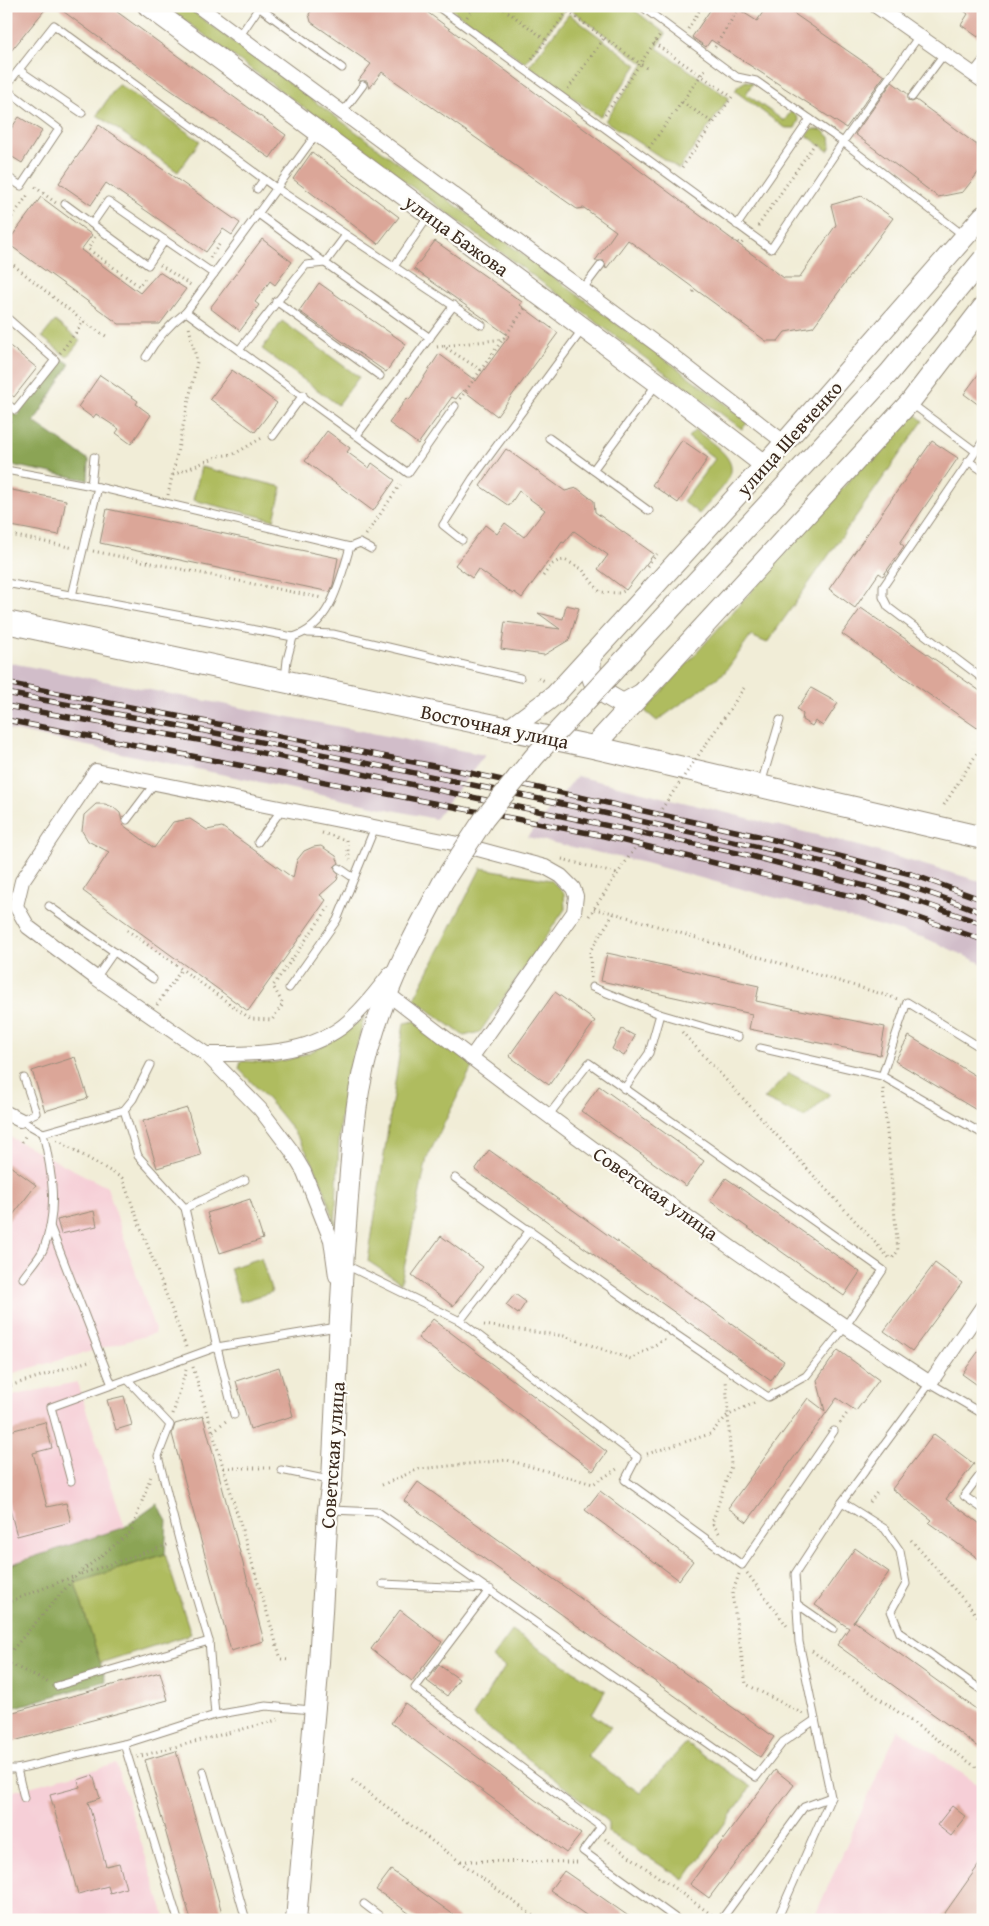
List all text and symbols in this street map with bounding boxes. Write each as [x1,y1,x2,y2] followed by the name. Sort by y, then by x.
[398,186,516,283] street label: улица Бажова
[728,374,849,503] street label: улица Шевченко
[418,696,572,756] street label: Восточная улица
[587,1139,725,1247] street label: Советская улица
[312,1380,352,1529] street label: Советская улица

